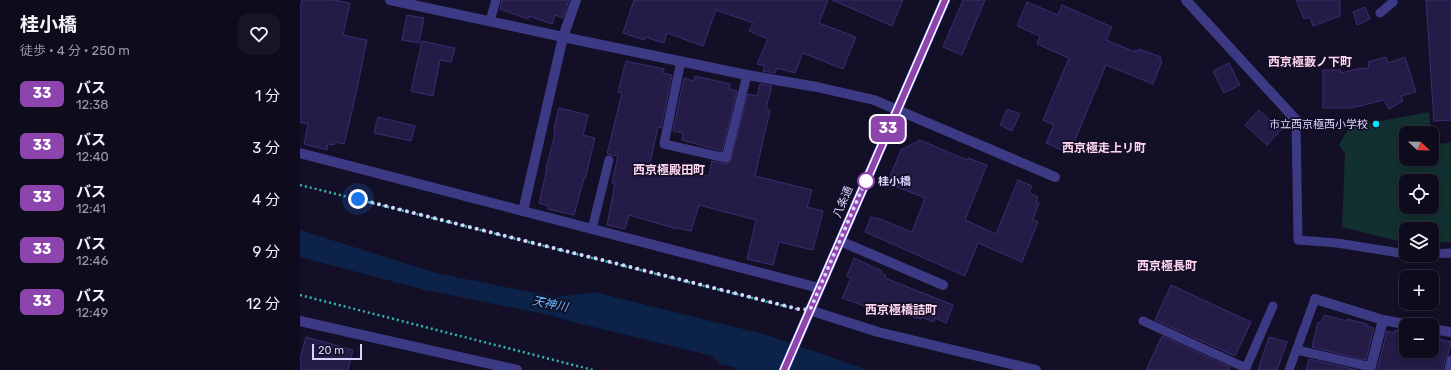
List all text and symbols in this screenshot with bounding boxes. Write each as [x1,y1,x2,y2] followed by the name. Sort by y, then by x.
[20,13,77,36] text: 桂小橋
[238,13,280,55] button: heart
[20,43,130,58] text: 徒歩 · 4 分 · 250 m
[1268,55,1352,69] district label: 西京極藪ノ下町
[76,79,106,97] text: バス
[33,85,51,102] text: 33
[255,87,280,105] text: 1 分
[76,97,109,112] text: 12:38
[870,116,906,142] line badge: 33
[1269,118,1368,131] place label: 市立西京極西小学校
[1371,119,1381,129] marker: 市立西京極西小学校
[879,120,897,137] text: 33
[1399,126,1439,166] north arrow
[1399,126,1439,358] map controls
[76,131,106,149] text: バス
[33,137,51,154] text: 33
[252,139,280,157] text: 3 分
[1062,141,1146,155] district label: 西京極走上リ町
[76,149,109,164] text: 12:40
[633,163,705,177] district label: 西京極殿田町
[857,172,875,190] marker: 桂小橋
[1399,174,1439,214] button: locate
[878,175,911,188] place label: 桂小橋
[76,183,106,201] text: バス
[831,184,855,220] street label: 八条通
[33,189,51,206] text: 33
[348,189,368,209] your location
[252,191,280,209] text: 4 分
[76,201,106,216] text: 12:41
[1399,222,1439,262] button: layers
[76,235,106,253] text: バス
[33,241,51,258] text: 33
[252,243,280,261] text: 9 分
[76,253,108,268] text: 12:46
[1137,259,1197,273] district label: 西京極長町
[1399,270,1439,310] button: +
[76,287,106,305] text: バス
[33,293,51,310] text: 33
[531,294,571,315] water label: 天神川
[246,295,280,313] text: 12 分
[865,303,937,317] district label: 西京極橋詰町
[76,305,108,320] text: 12:49
[1399,318,1439,358] button: −
[312,342,362,361] scale bar
[318,344,344,357] text: 20 m

